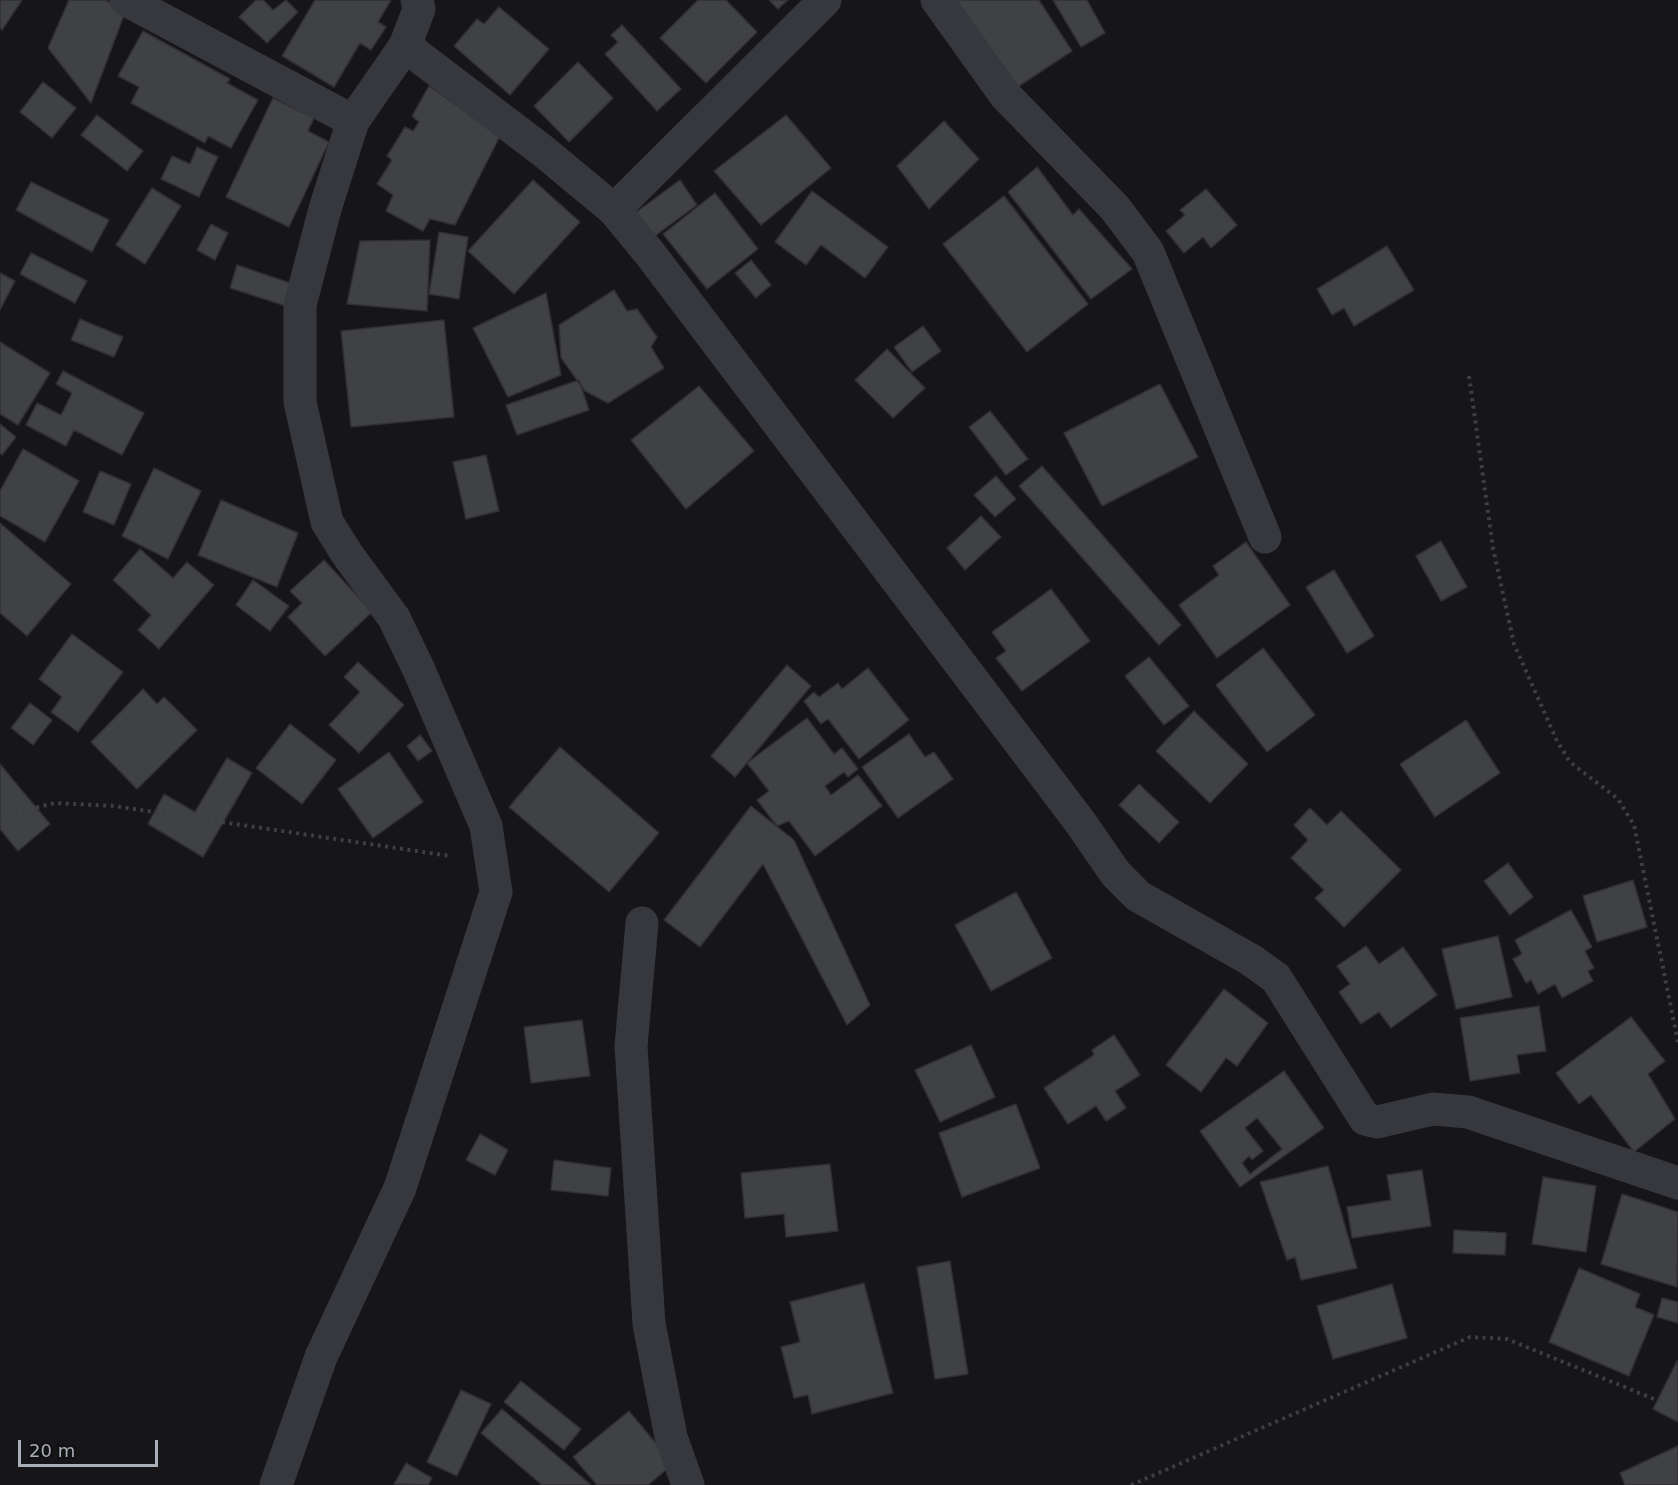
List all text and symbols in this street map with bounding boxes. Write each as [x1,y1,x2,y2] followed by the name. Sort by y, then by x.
[21,1428,160,1466] scale bar
[29,1440,75,1461] text: 20 m

